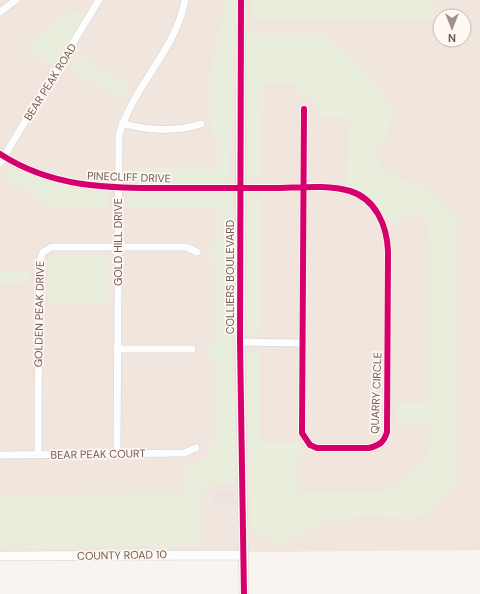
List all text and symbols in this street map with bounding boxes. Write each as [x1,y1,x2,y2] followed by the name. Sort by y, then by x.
[432,8,472,48] north arrow
[448,31,456,45] text: N
[21,41,80,123] street label: BEAR PEAK ROAD
[87,169,171,185] street label: PINECLIFF DRIVE
[111,198,125,286] street label: GOLD HILL DRIVE
[223,219,237,334] street label: COLLIERS BOULEVARD
[31,261,47,367] street label: GOLDEN PEAK DRIVE
[368,352,384,434] street label: QUARRY CIRCLE
[50,446,146,462] street label: BEAR PEAK COURT
[77,547,167,563] street label: COUNTY ROAD 10

